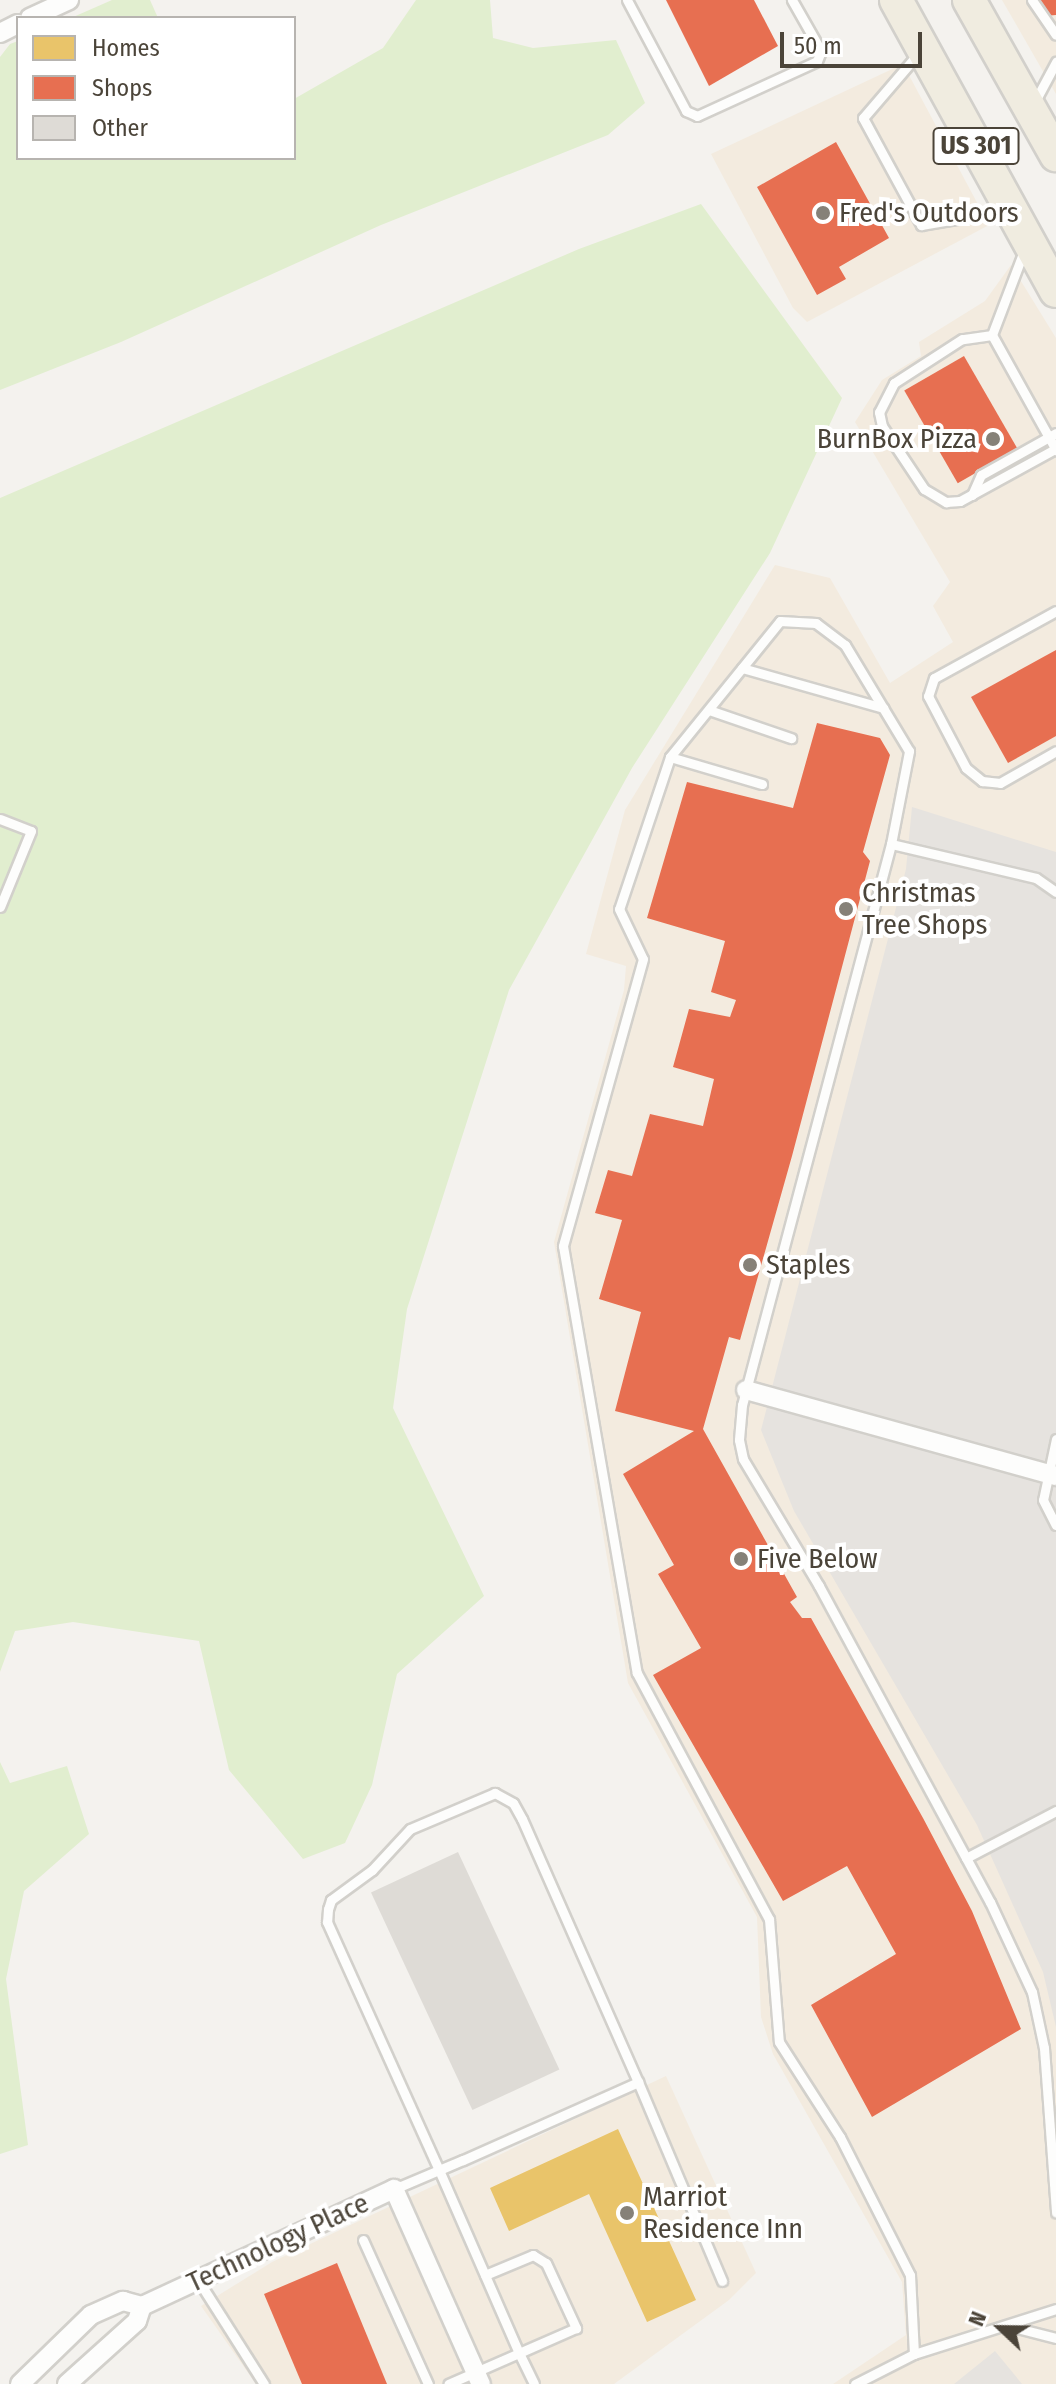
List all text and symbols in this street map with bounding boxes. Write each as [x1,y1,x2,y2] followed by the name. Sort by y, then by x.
[16,16,296,160] legend
[784,16,926,66] scale bar
[794,32,842,60] text: 50 m
[92,34,160,62] text: Homes
[92,74,152,102] text: Shops
[92,114,148,142] text: Other
[932,124,1020,168] road number: US 301
[839,196,1019,230] place label: Fred's Outdoors
[814,204,832,222] marker: Fred's Outdoors
[817,422,977,456] place label: BurnBox Pizza
[984,430,1002,448] marker: BurnBox Pizza
[862,876,988,942] place label: Christmas Tree Shops
[837,900,855,918] marker: Christmas Tree Shops
[766,1248,851,1282] place label: Staples
[741,1256,759,1274] marker: Staples
[757,1542,878,1576] place label: Five Below
[732,1550,750,1568] marker: Five Below
[643,2180,803,2246] place label: Marriot Residence Inn
[182,2186,374,2300] street label: Technology Place
[618,2204,636,2222] marker: Marriot Residence Inn
[960,2288,1040,2368] north arrow
[962,2308,992,2330] text: N

